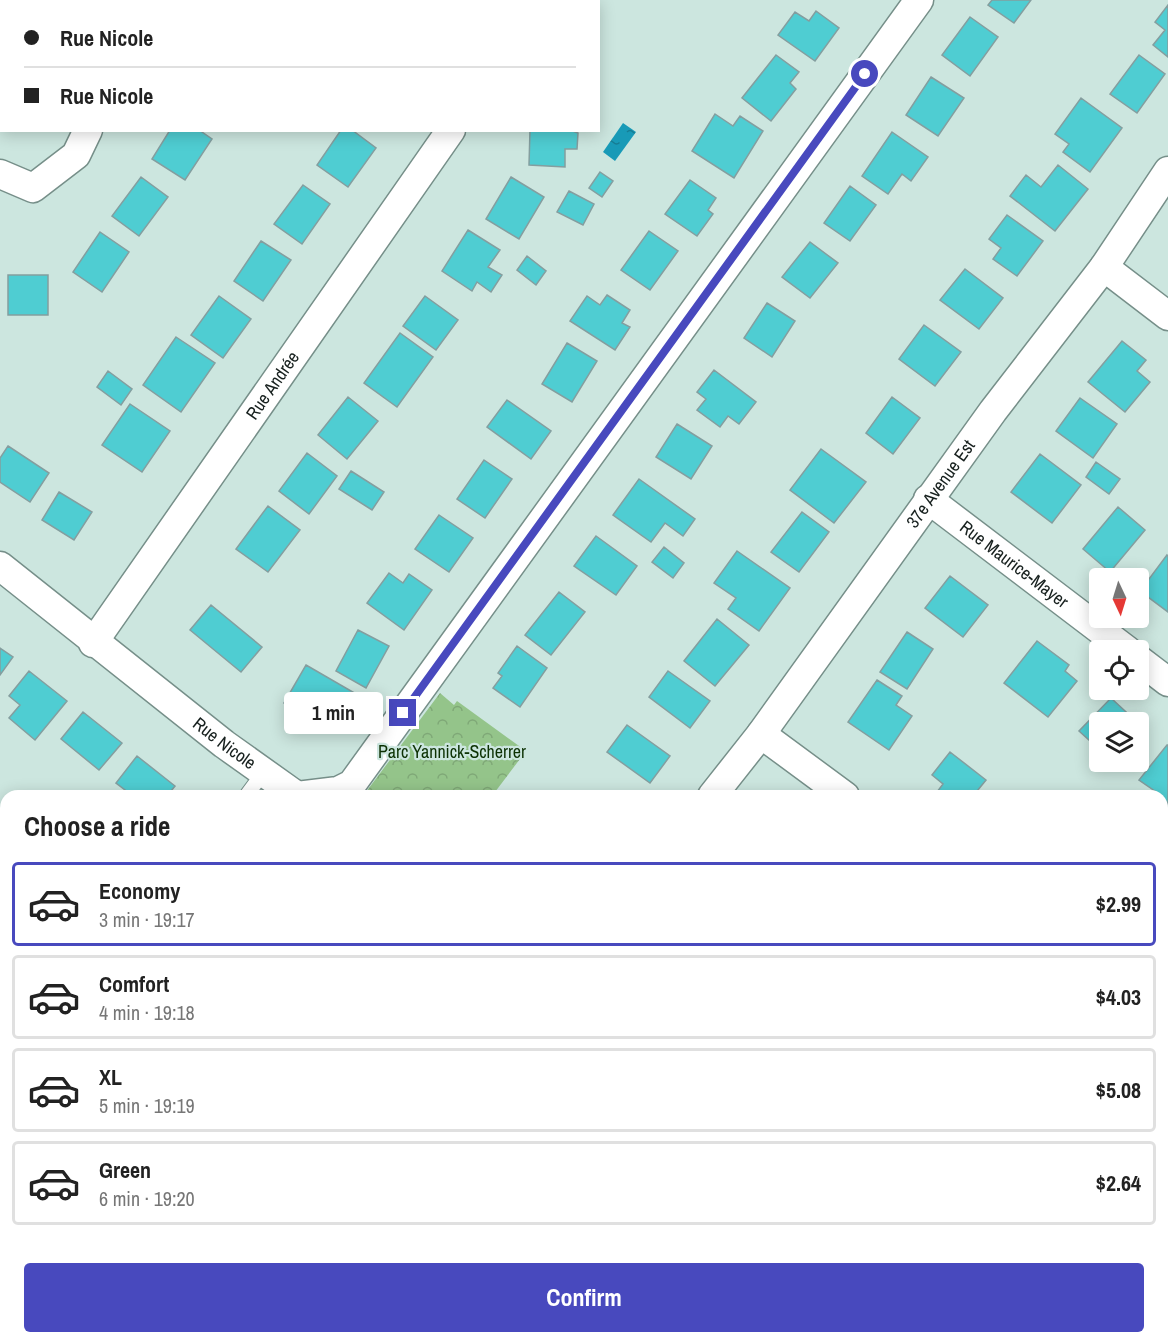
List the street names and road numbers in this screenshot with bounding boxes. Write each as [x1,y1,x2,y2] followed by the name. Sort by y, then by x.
[240,346,305,424] street label: Rue Andrée
[900,434,981,533] street label: 37e Avenue Est
[955,515,1074,613] street label: Rue Maurice-Mayer
[188,711,261,775] street label: Rue Nicole

